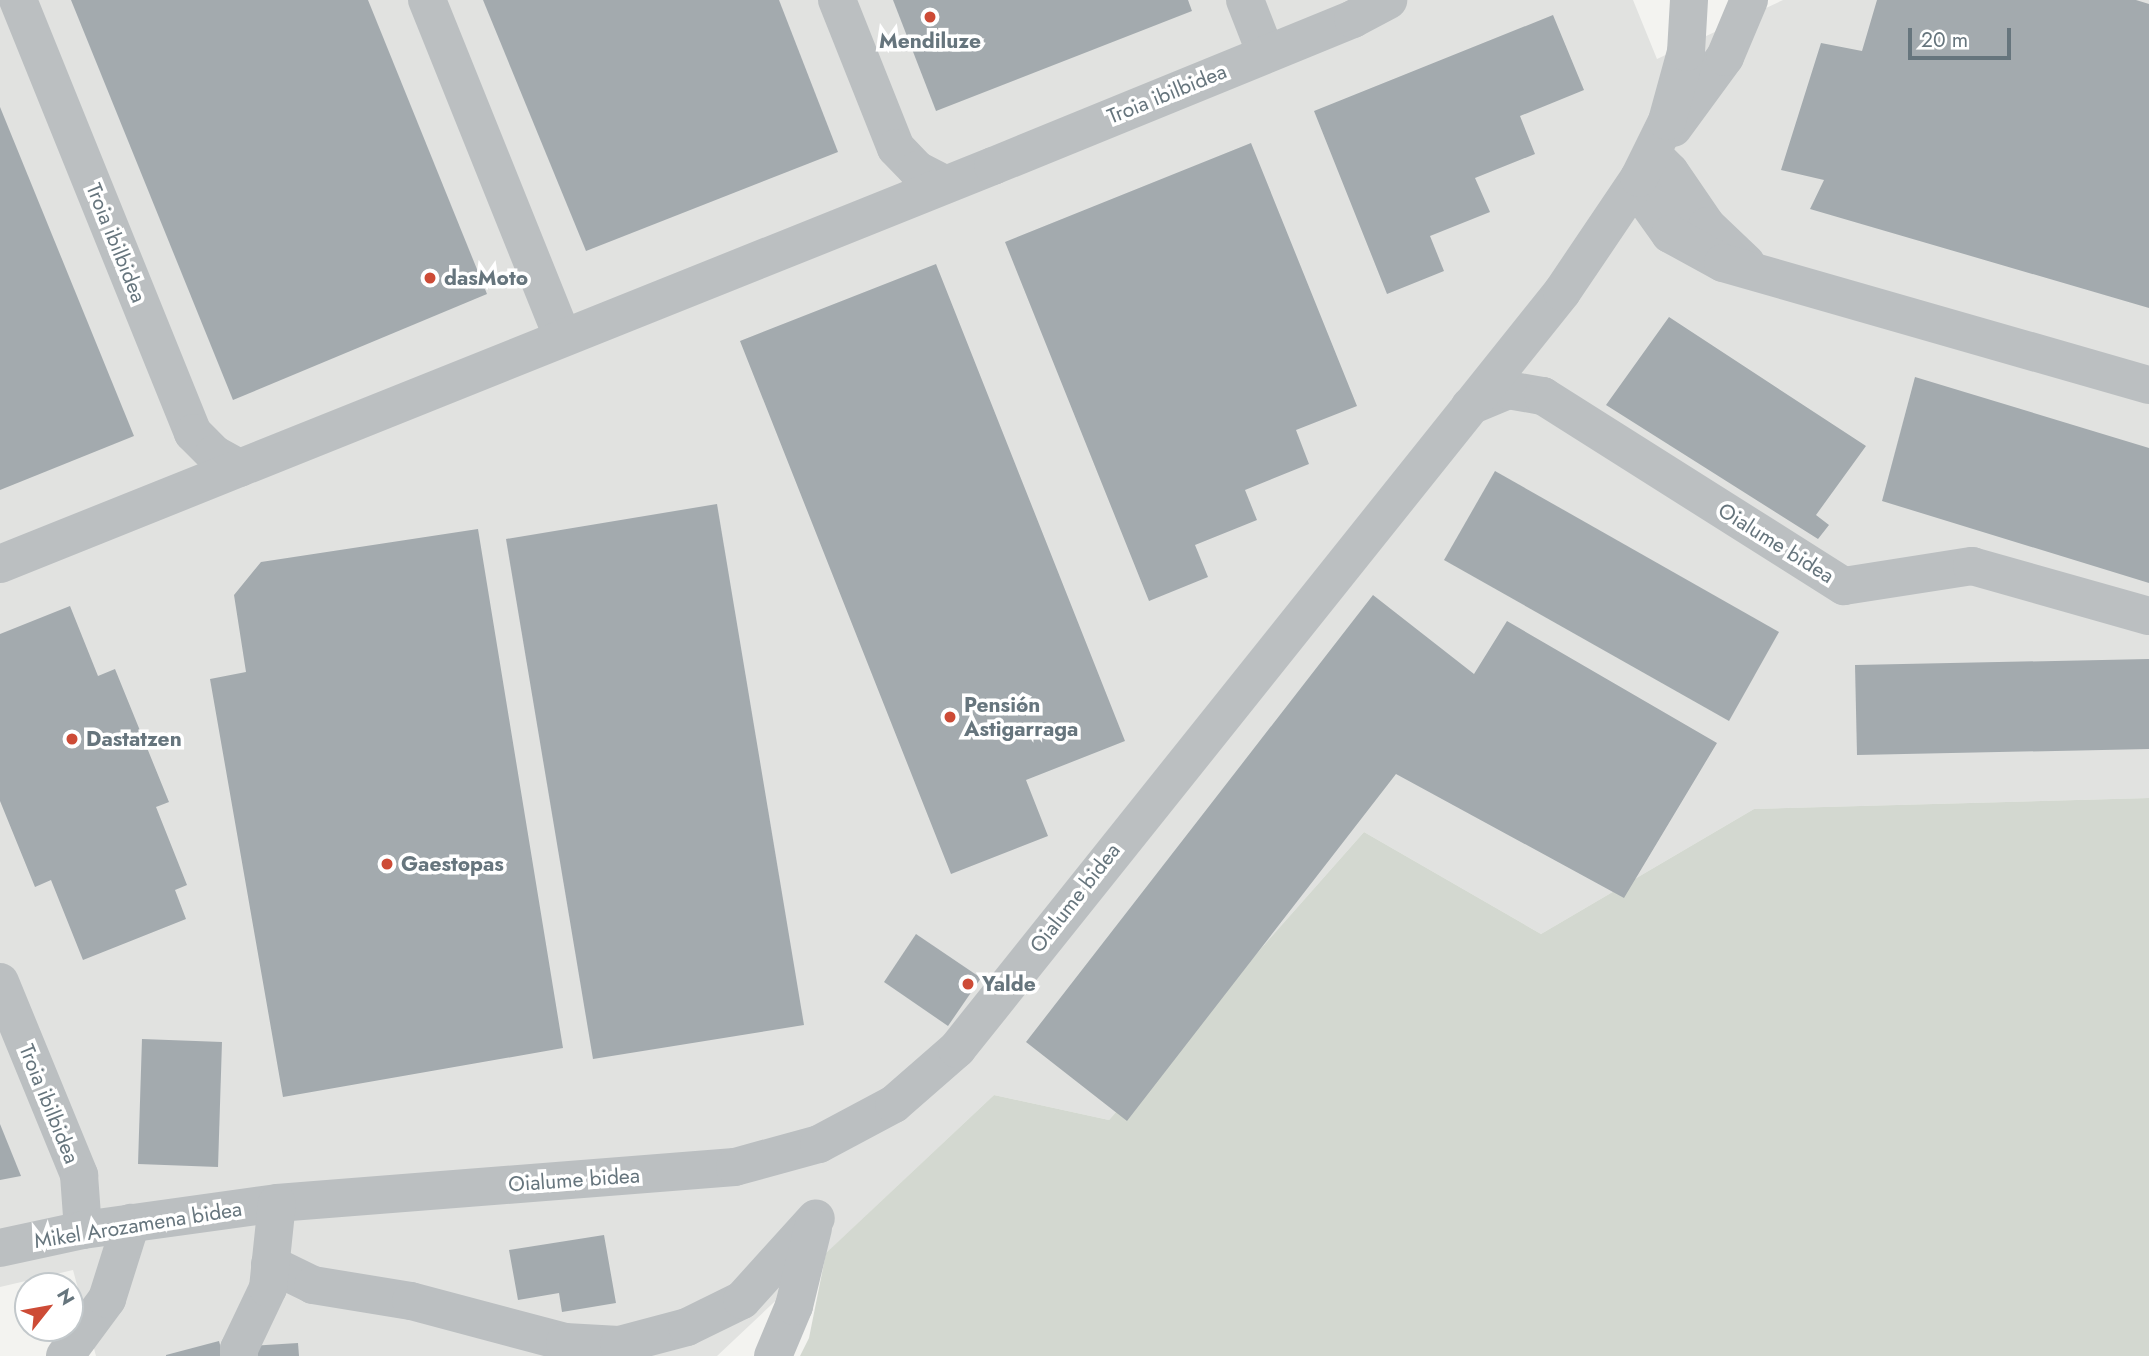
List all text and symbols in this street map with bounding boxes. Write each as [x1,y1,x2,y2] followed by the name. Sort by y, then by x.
[922,9,938,25] marker: Mendiluze
[1911,14,2014,58] scale bar
[1921,25,1968,55] text: 20 m
[879,28,981,54] place label: Mendiluze
[1104,59,1230,129] street label: Troia ibilbidea
[81,180,151,306] street label: Troia ibilbidea
[444,265,528,291] place label: dasMoto
[422,270,438,286] marker: dasMoto
[1713,497,1839,589] street label: Oialume bidea
[964,692,1078,742] place label: Pensión Astigarraga
[942,709,958,725] marker: Pensión Astigarraga
[86,726,182,752] place label: Dastatzen
[64,731,80,747] marker: Dastatzen
[1024,838,1126,958] street label: Oialume bidea
[401,851,504,877] place label: Gaestopas
[379,856,395,872] marker: Gaestopas
[982,971,1036,997] place label: Yalde
[960,976,976,992] marker: Yalde
[14,1041,84,1167] street label: Troia ibilbidea
[507,1163,641,1197] street label: Oialume bidea
[32,1196,244,1254] street label: Mikel Arozamena bidea
[14,1272,84,1342] north arrow
[50,1284,81,1310] text: N

